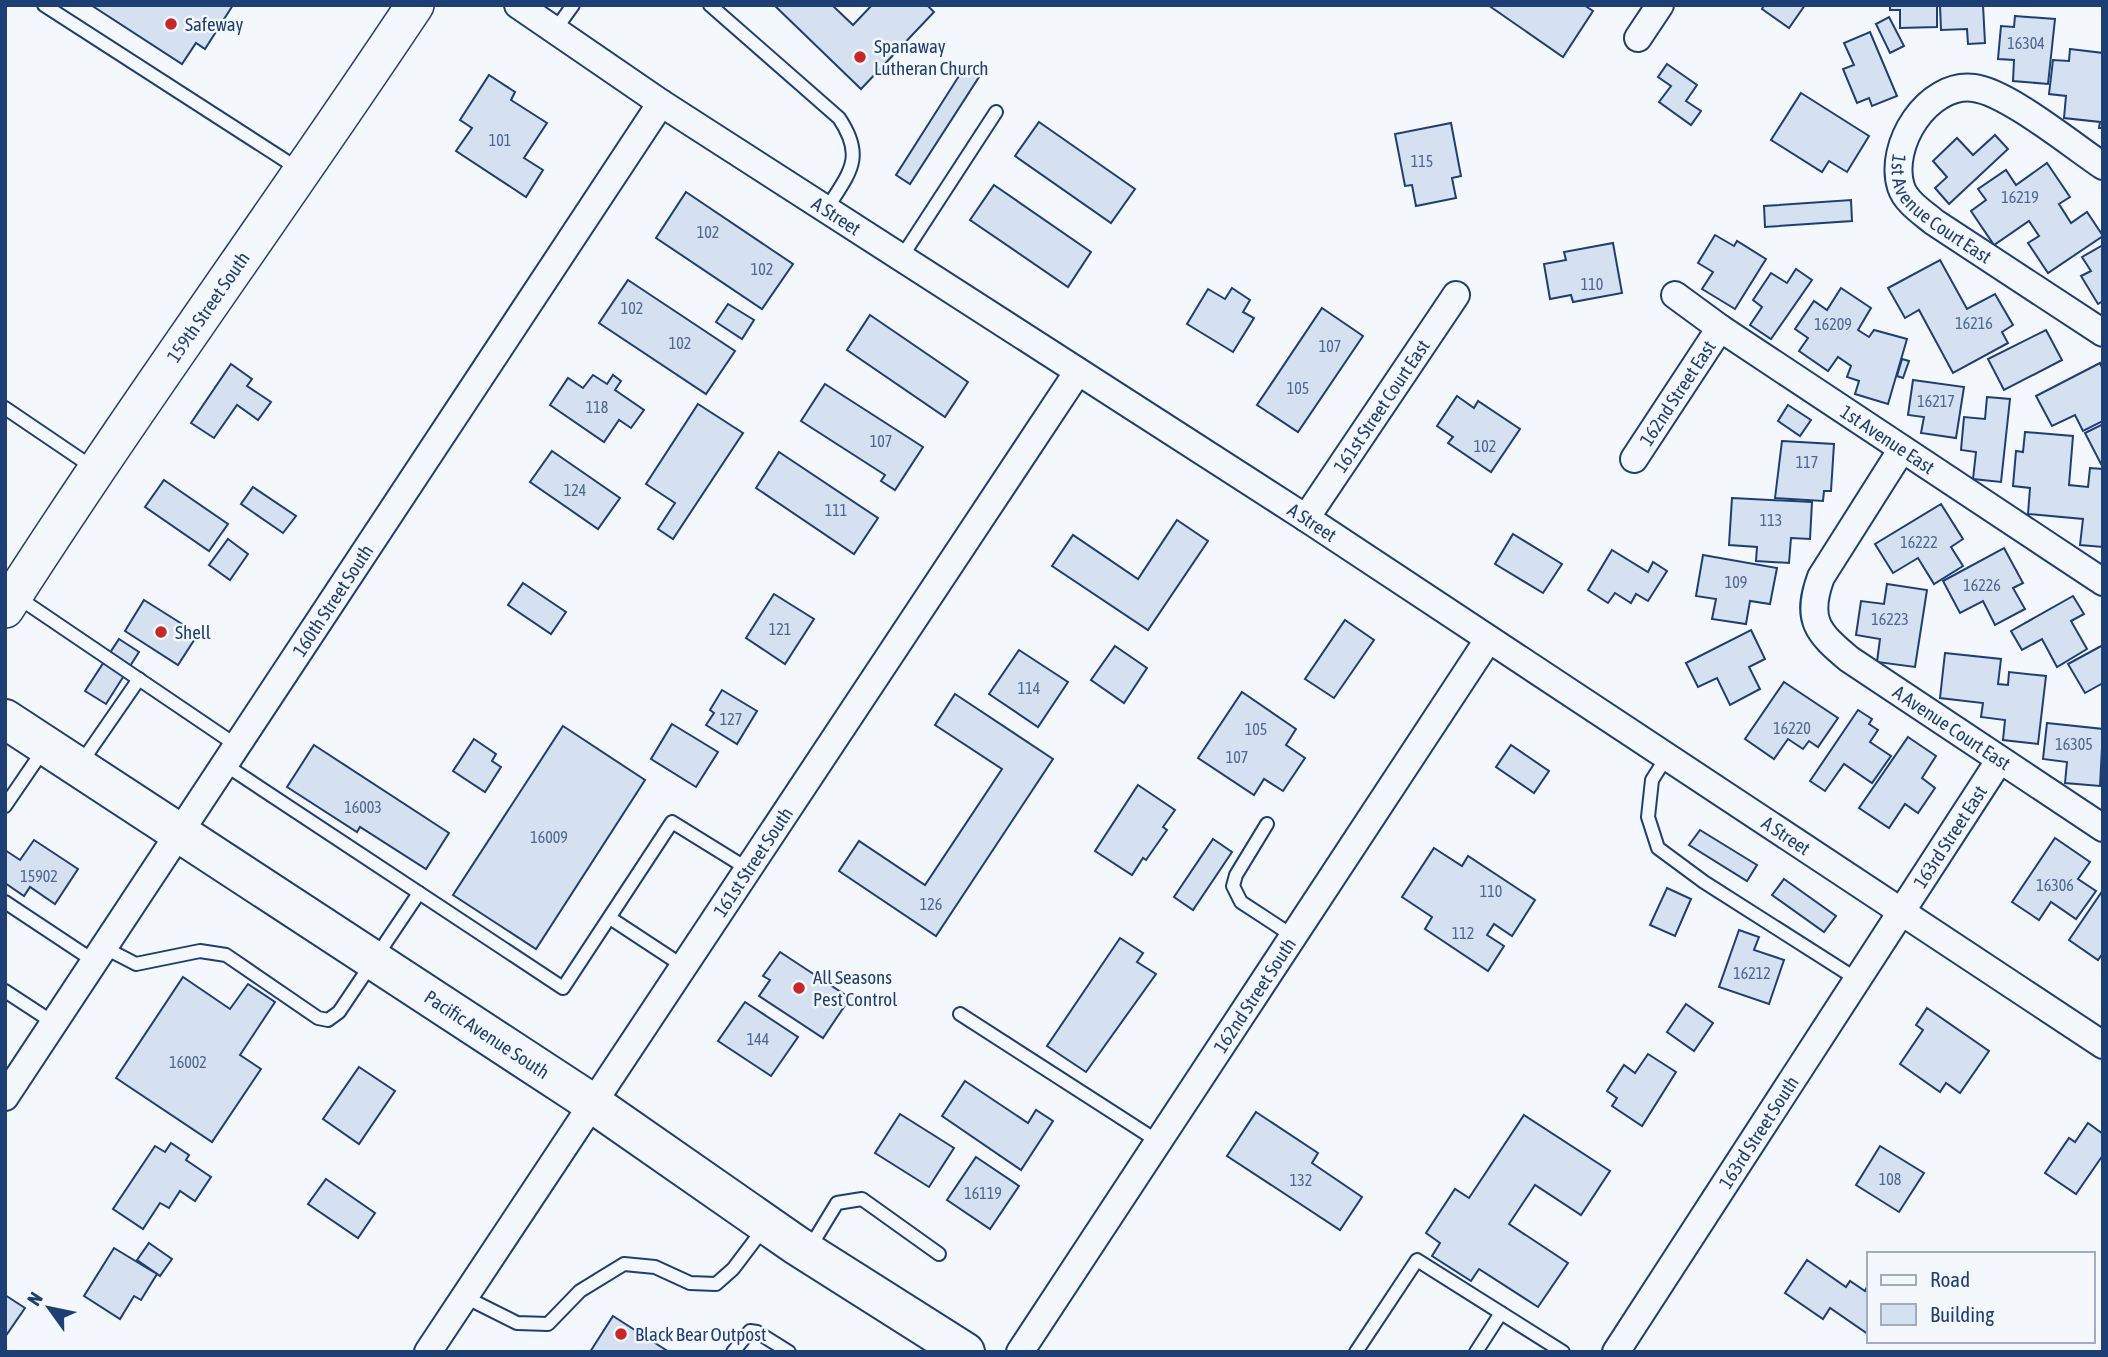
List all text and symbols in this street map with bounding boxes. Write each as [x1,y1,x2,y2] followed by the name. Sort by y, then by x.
[185,13,243,35] place label: Safeway
[163,16,179,32] marker: Safeway
[2007,34,2045,52] house number: 16304
[874,35,989,79] place label: Spanaway Lutheran Church
[852,49,868,65] marker: Spanaway Lutheran Church
[489,131,511,149] house number: 101
[1411,152,1433,170] house number: 115
[1887,153,1996,268] street label: 1st Avenue Court East
[2001,188,2039,206] house number: 16219
[808,192,865,240] street label: A Street
[697,223,719,241] house number: 102
[162,248,254,366] street label: 159th Street South
[751,260,773,278] house number: 102
[1581,275,1603,293] house number: 110
[621,299,643,317] house number: 102
[1955,314,1993,332] house number: 16216
[1814,315,1852,333] house number: 16209
[669,334,691,352] house number: 102
[1329,335,1434,477] street label: 161st Street Court East
[1635,336,1720,450] street label: 162nd Street East
[1319,337,1341,355] house number: 107
[1287,379,1309,397] house number: 105
[1917,392,1955,410] house number: 16217
[586,398,608,416] house number: 118
[1837,400,1939,478] street label: 1st Avenue East
[870,432,892,450] house number: 107
[1474,437,1496,455] house number: 102
[1796,453,1818,471] house number: 117
[564,481,586,499] house number: 124
[1284,498,1341,546] street label: A Street
[825,501,847,519] house number: 111
[1760,511,1782,529] house number: 113
[1900,533,1938,551] house number: 16222
[288,540,378,660] street label: 160th Street South
[1725,573,1747,591] house number: 109
[1963,576,2001,594] house number: 16226
[1871,610,1909,628] house number: 16223
[769,620,791,638] house number: 121
[175,621,211,643] place label: Shell
[153,624,169,640] marker: Shell
[1018,679,1040,697] house number: 114
[1889,680,2015,774] street label: A Avenue Court East
[720,710,742,728] house number: 127
[1773,719,1811,737] house number: 16220
[1245,720,1267,738] house number: 105
[2055,735,2093,753] house number: 16305
[1226,748,1248,766] house number: 107
[1909,781,1991,892] street label: 163rd Street East
[344,798,382,816] house number: 16003
[709,803,797,921] street label: 161st Street South
[1758,812,1815,859] street label: A Street
[530,828,568,846] house number: 16009
[20,867,58,885] house number: 15902
[2036,876,2074,894] house number: 16306
[1480,882,1502,900] house number: 110
[920,895,942,913] house number: 126
[1452,924,1474,942] house number: 112
[1209,934,1300,1057] street label: 162nd Street South
[1733,964,1771,982] house number: 16212
[813,966,897,1010] place label: All Seasons Pest Control
[791,980,807,996] marker: All Seasons Pest Control
[421,986,554,1083] street label: Pacific Avenue South
[747,1030,769,1048] house number: 144
[169,1053,207,1071] house number: 16002
[1714,1072,1803,1192] street label: 163rd Street South
[1879,1170,1901,1188] house number: 108
[1290,1171,1312,1189] house number: 132
[964,1184,1002,1202] house number: 16119
[1867,1252,2094,1343] legend
[1930,1267,1970,1291] text: Road
[14,1273,84,1343] north arrow
[22,1288,47,1309] text: N
[1930,1302,1994,1326] text: Building
[635,1323,766,1345] place label: Black Bear Outpost
[613,1326,629,1342] marker: Black Bear Outpost

